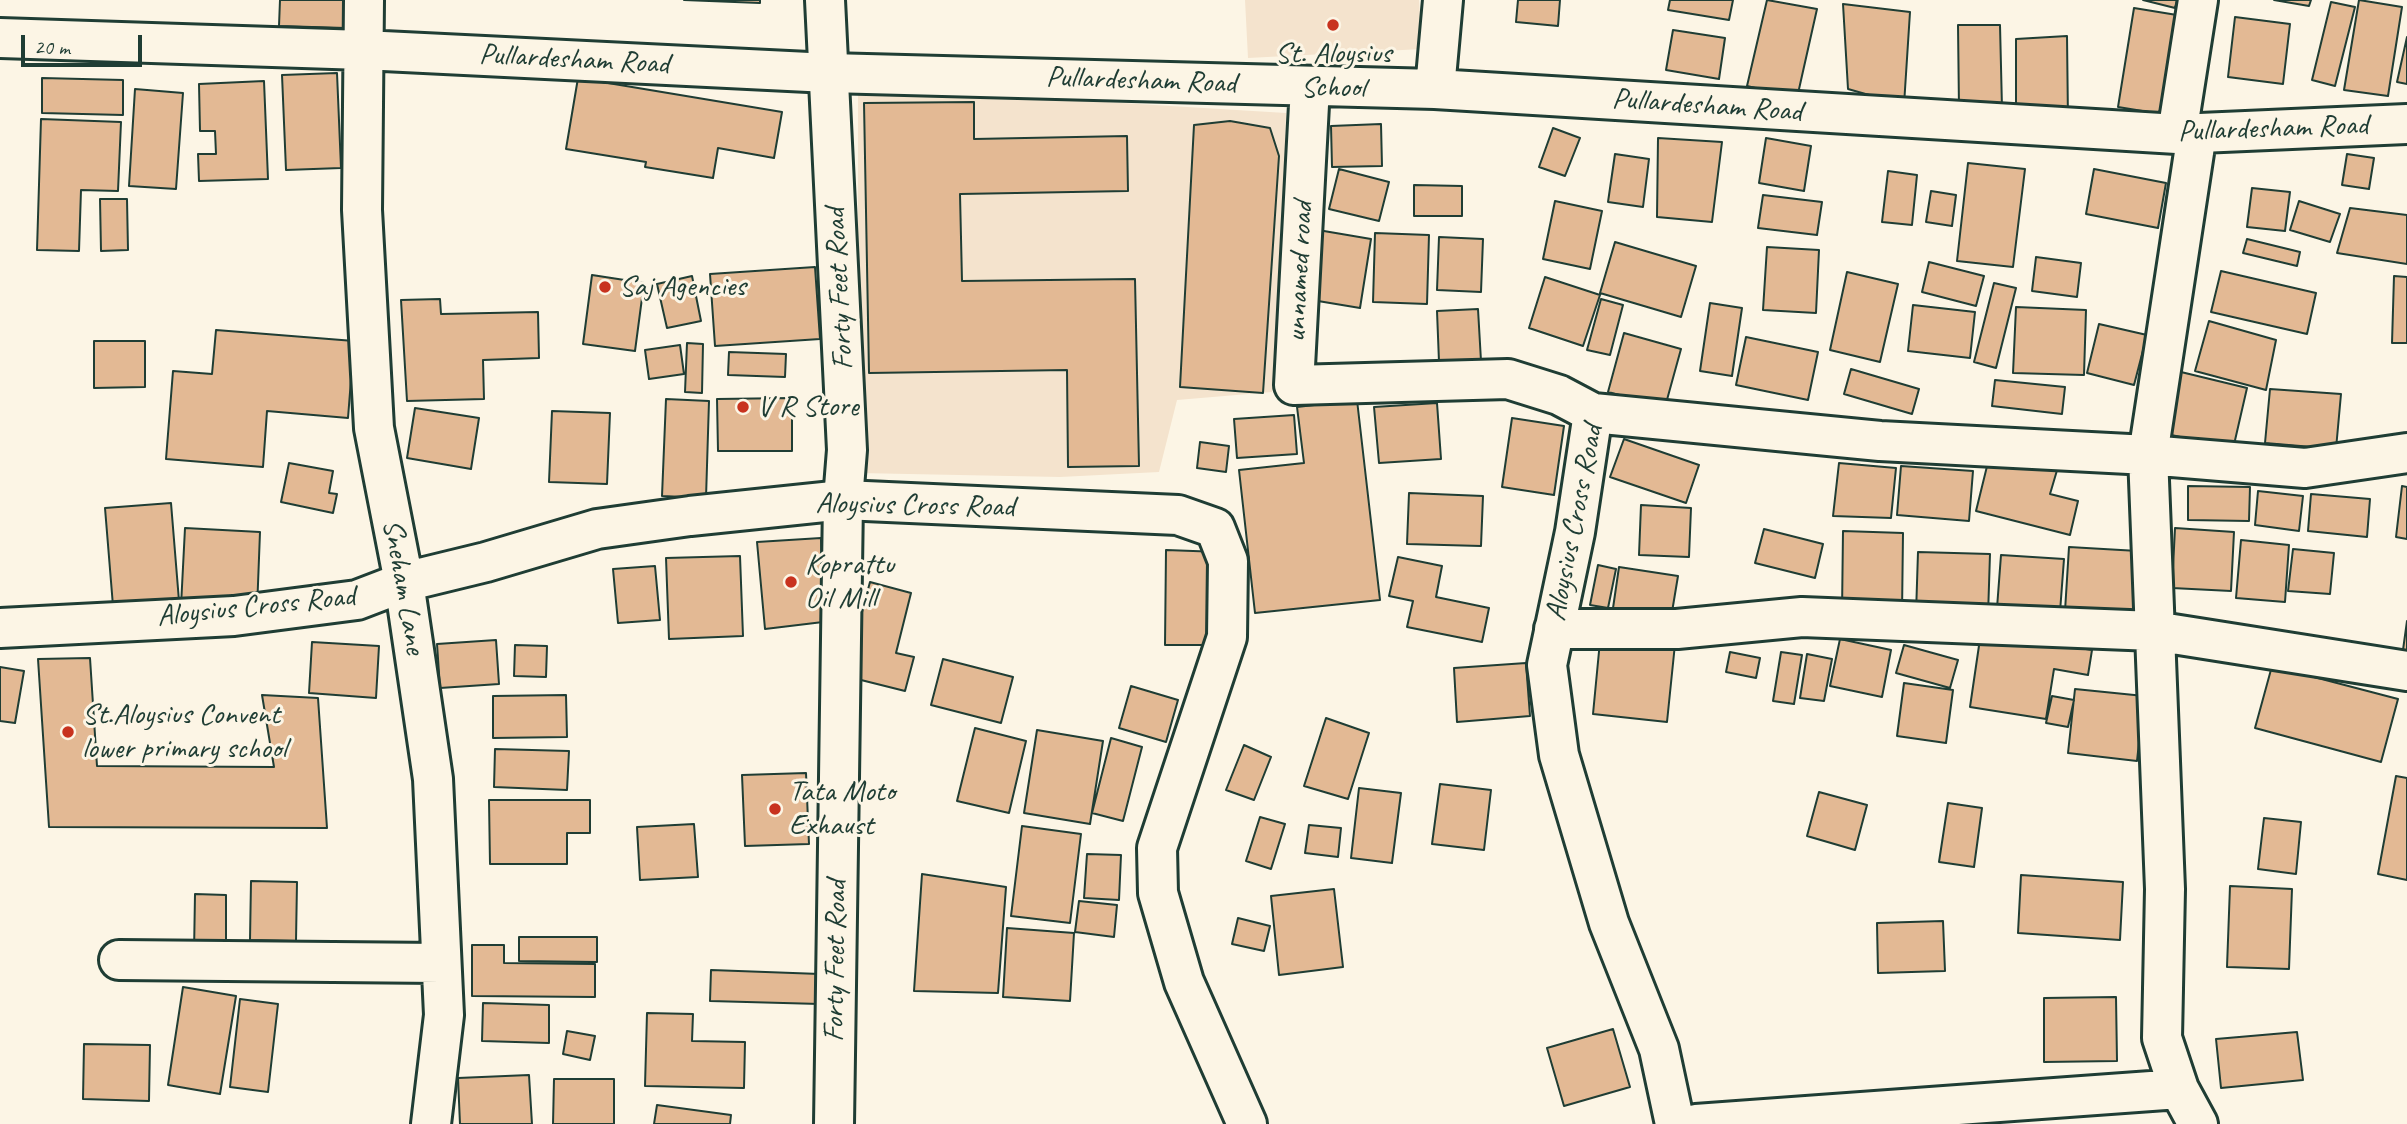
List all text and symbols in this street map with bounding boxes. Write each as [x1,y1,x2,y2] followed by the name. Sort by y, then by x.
[1325,17,1341,33] marker: St. Aloysius School
[24,21,145,65] scale bar
[34,34,70,60] text: 20 m
[1275,36,1391,106] place label: St. Aloysius School
[478,37,670,83] street label: Pullardesham Road
[1045,60,1237,102] street label: Pullardesham Road
[1611,81,1803,131] street label: Pullardesham Road
[2177,108,2369,150] street label: Pullardesham Road
[1278,201,1322,343] street label: unnamed road
[818,207,862,371] street label: Forty Feet Road
[619,269,746,305] place label: Saj Agencies
[597,279,613,295] marker: Saj Agencies
[757,389,859,425] place label: V R Store
[735,399,751,415] marker: V R Store
[1538,422,1612,624] street label: Aloysius Cross Road
[815,486,1015,526] street label: Aloysius Cross Road
[373,517,433,657] street label: Sneham Lane
[805,547,894,618] place label: Koprattu Oil Mill
[783,574,799,590] marker: Koprattu Oil Mill
[155,579,357,635] street label: Aloysius Cross Road
[82,697,286,768] place label: St.Aloysius Convent lower primary school
[60,724,76,740] marker: St.Aloysius Convent lower primary school
[789,774,895,844] place label: Tata Moto Exhaust
[767,801,783,817] marker: Tata Moto Exhaust
[817,880,855,1042] street label: Forty Feet Road

